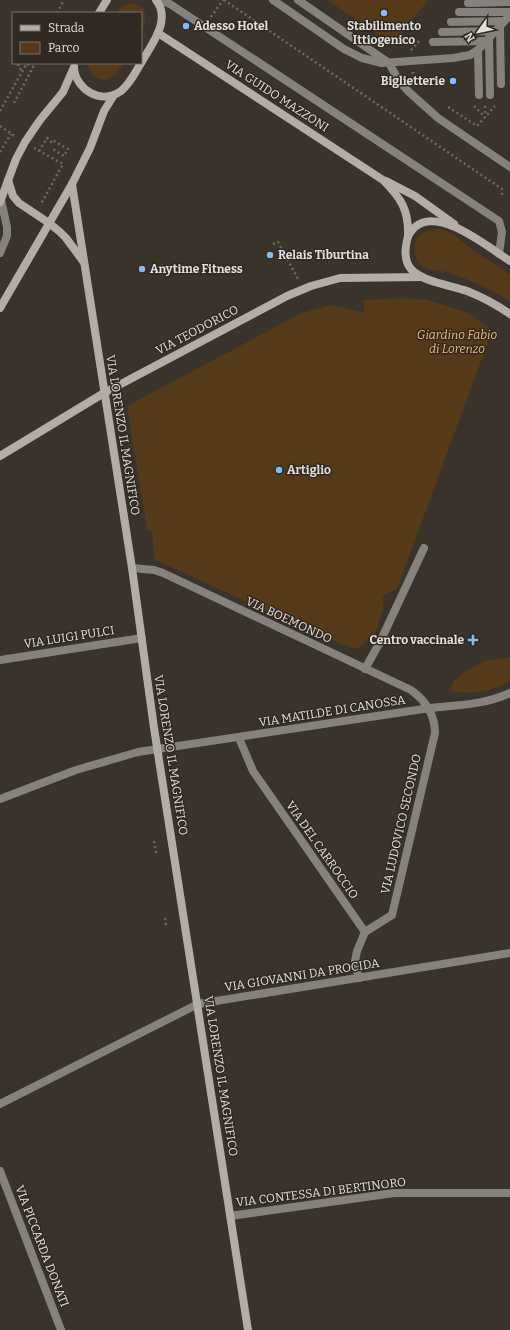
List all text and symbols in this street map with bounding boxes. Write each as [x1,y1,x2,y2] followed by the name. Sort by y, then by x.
[379,8,389,18] marker: Stabilimento Ittiogenico
[12,12,142,64] legend
[458,12,498,52] north arrow
[194,19,269,33] place label: Adesso Hotel
[347,19,421,47] place label: Stabilimento Ittiogenico
[48,21,85,35] text: Strada
[181,21,191,31] marker: Adesso Hotel
[462,30,478,44] text: N
[48,41,79,55] text: Parco
[223,57,331,135] street label: VIA GUIDO MAZZONI
[381,74,445,88] place label: Biglietterie
[448,76,458,86] marker: Biglietterie
[278,248,369,262] place label: Relais Tiburtina
[265,250,275,260] marker: Relais Tiburtina
[150,262,243,276] place label: Anytime Fitness
[137,264,147,274] marker: Anytime Fitness
[153,302,241,358] street label: VIA TEODORICO
[417,328,498,356] park label: Giardino Fabio di Lorenzo
[103,354,143,516] street label: VIA LORENZO IL MAGNIFICO
[287,463,331,477] place label: Artiglio
[274,465,284,475] marker: Artiglio
[244,594,334,646] street label: VIA BOEMONDO
[23,623,115,651] street label: VIA LUIGI PULCI
[369,633,464,647] place label: Centro vaccinale
[467,634,479,646] marker: Centro vaccinale
[151,674,191,836] street label: VIA LORENZO IL MAGNIFICO
[258,692,407,730] street label: VIA MATILDE DI CANOSSA
[378,752,424,895] street label: VIA LUDOVICO SECONDO
[283,798,361,902] street label: VIA DEL CARROCCIO
[224,956,381,994] street label: VIA GIOVANNI DA PROCIDA
[201,995,241,1157] street label: VIA LORENZO IL MAGNIFICO
[235,1175,407,1209] street label: VIA CONTESSA DI BERTINORO
[12,1183,72,1309] street label: VIA PICCARDA DONATI

